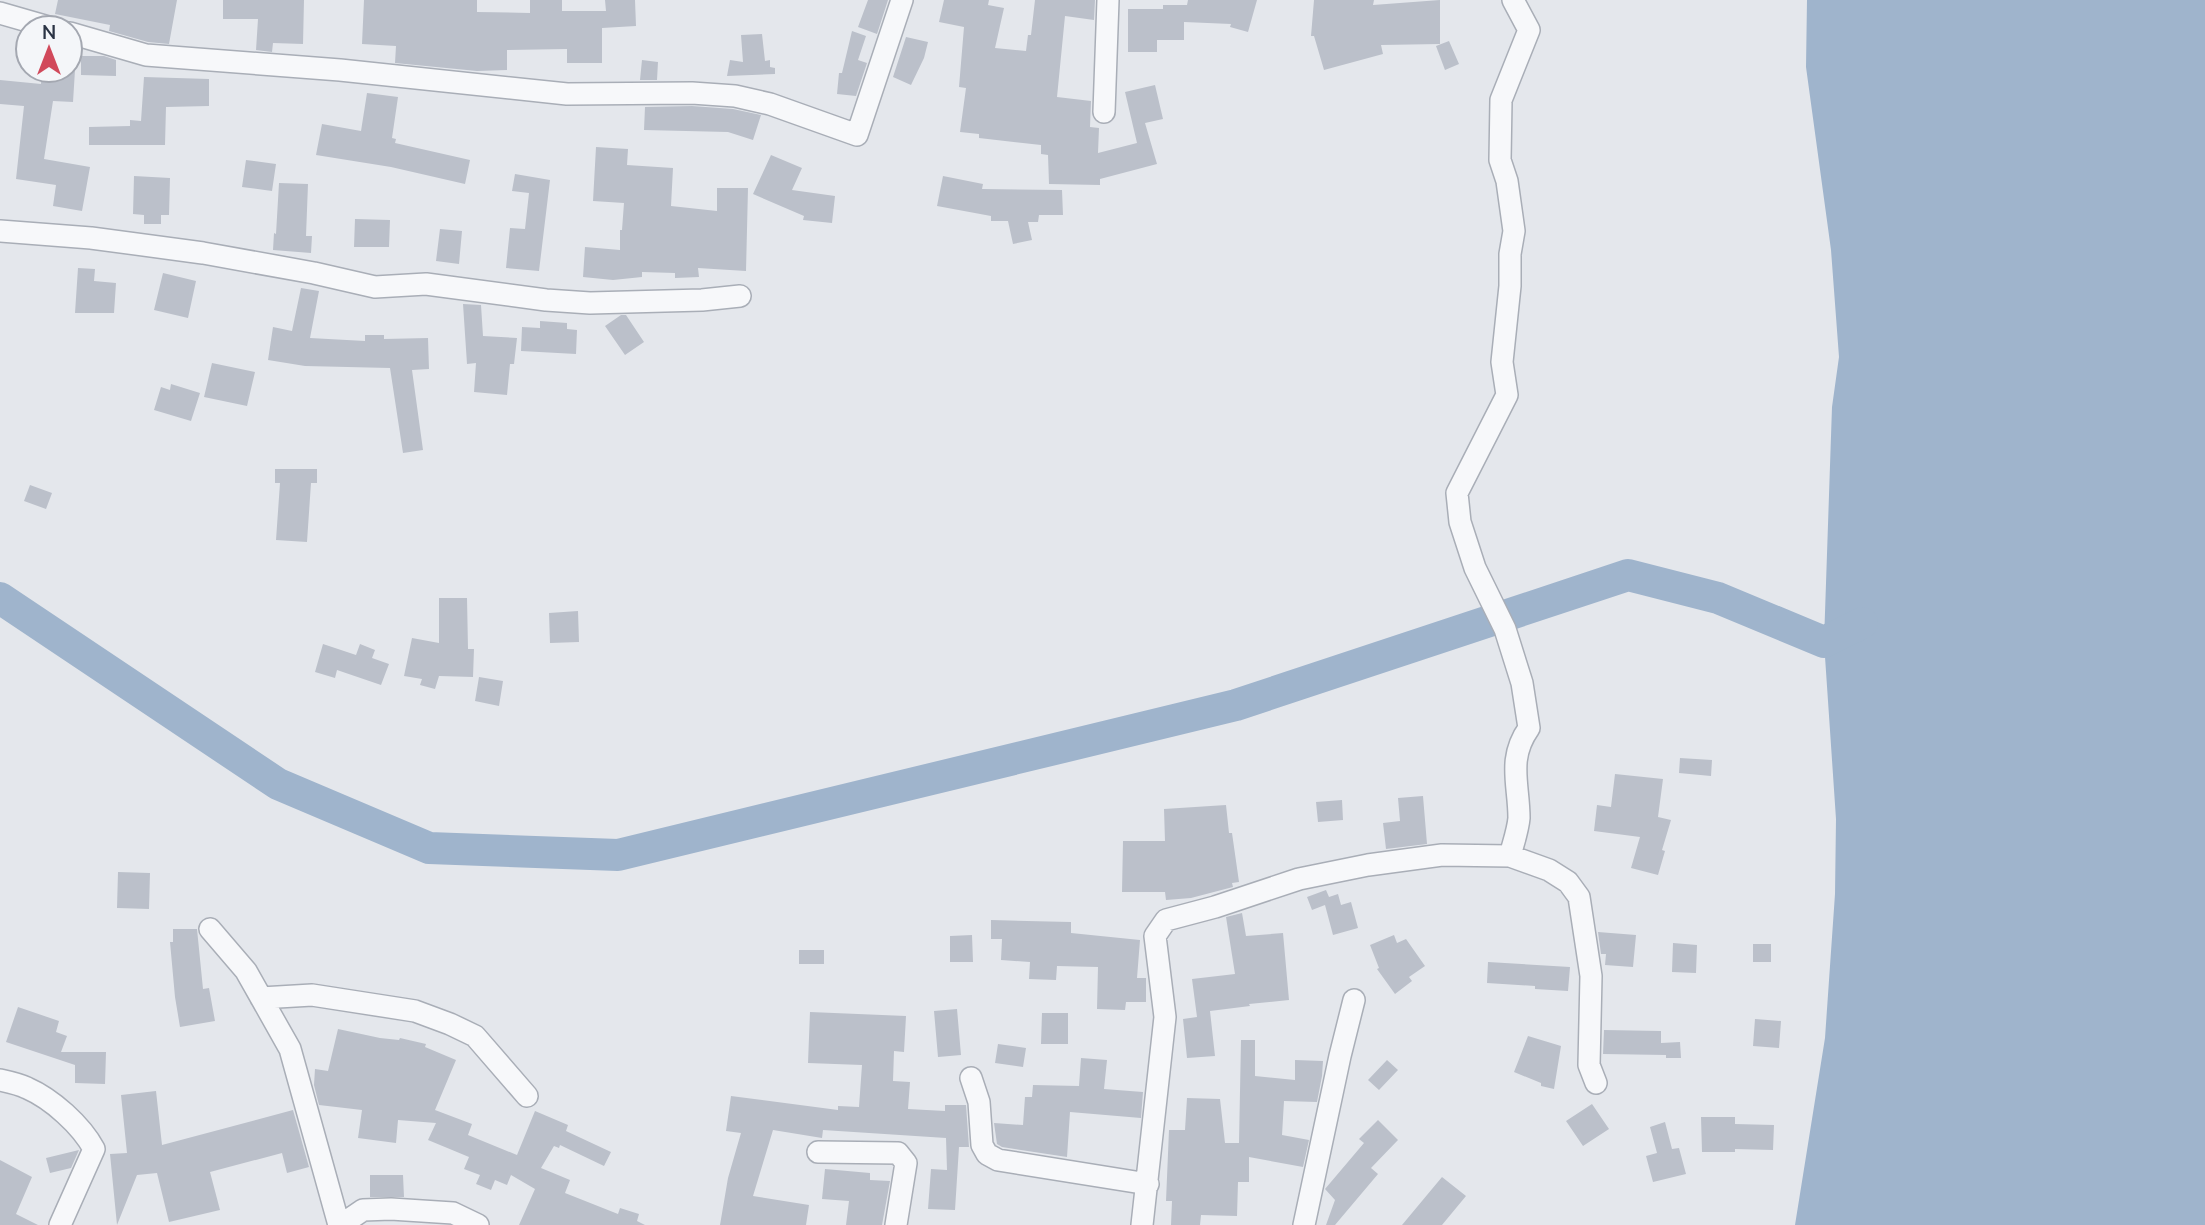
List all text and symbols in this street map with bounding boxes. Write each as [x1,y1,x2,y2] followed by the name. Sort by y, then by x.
[14,14,84,84] north arrow
[42,20,56,46] text: N

